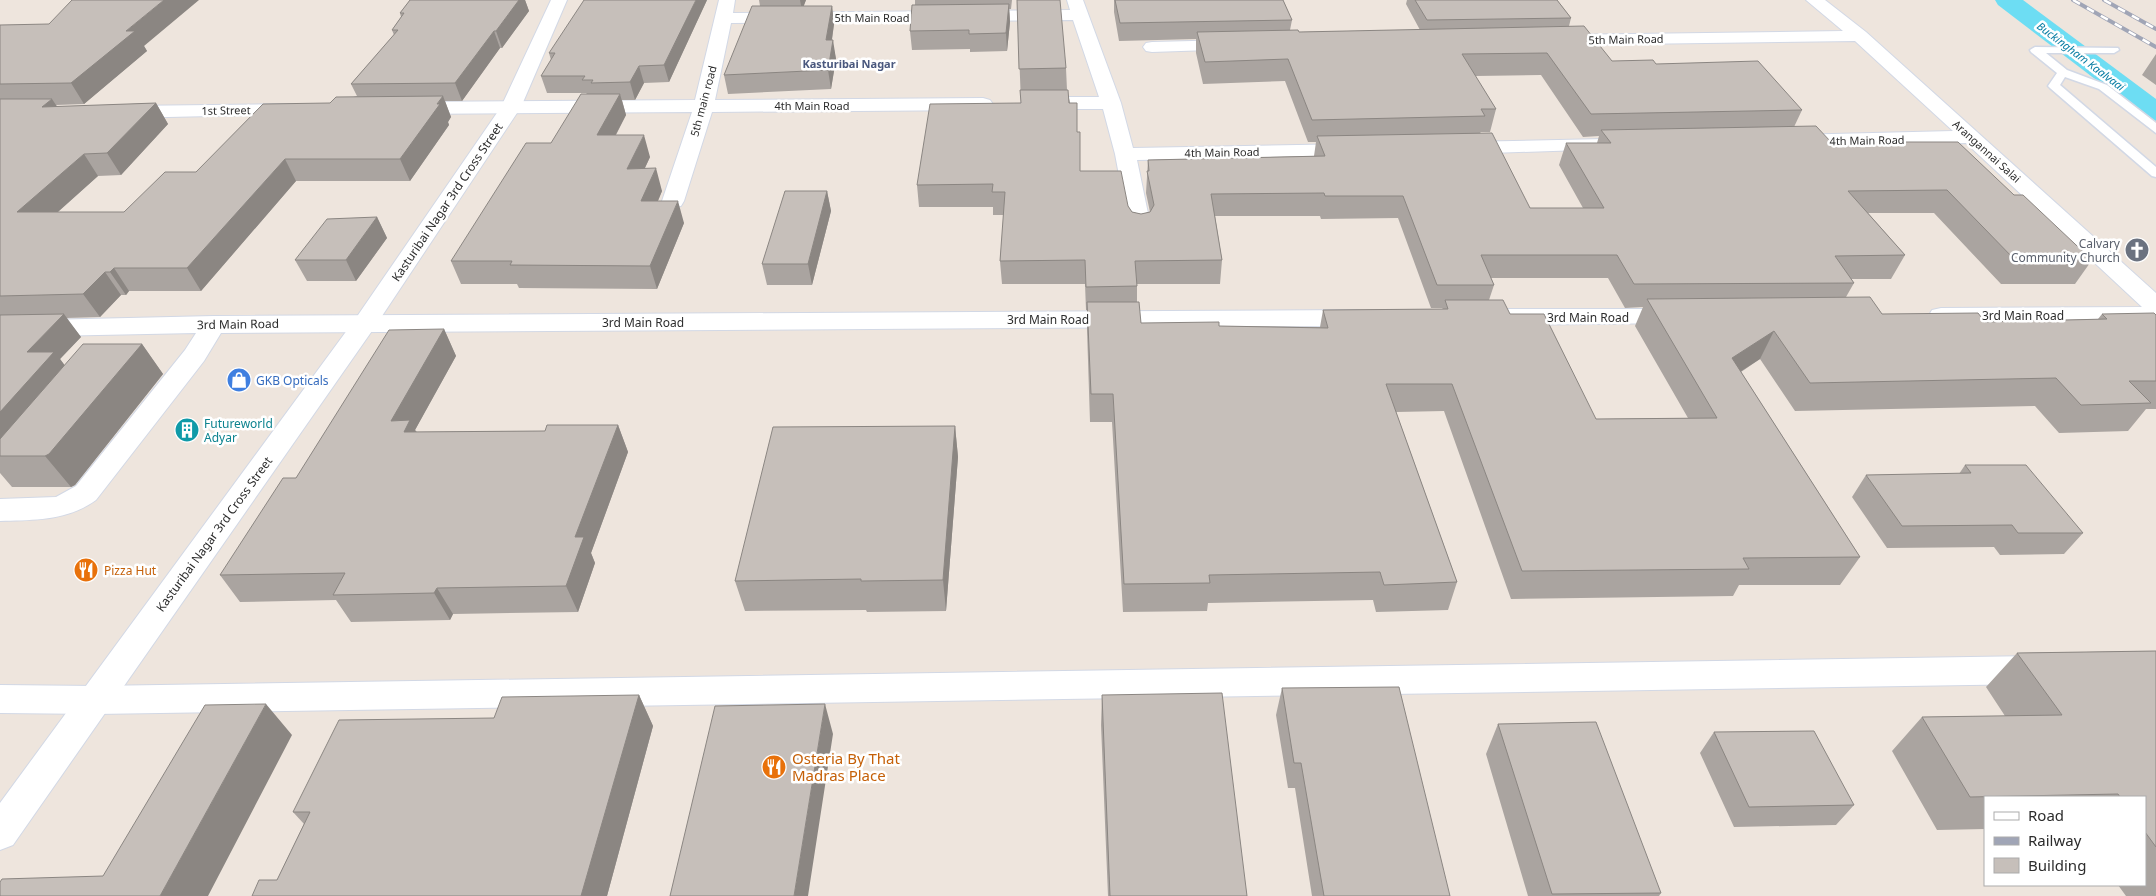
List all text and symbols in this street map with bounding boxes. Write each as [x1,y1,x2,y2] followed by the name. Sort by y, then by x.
[835,10,910,25] street label: 5th Main Road
[2034,18,2128,94] water label: Buckingham Kaalvaai
[1588,31,1664,47] street label: 5th Main Road
[802,56,896,71] district label: Kasturibai Nagar
[686,64,720,138] street label: 5th main road
[775,98,850,113] street label: 4th Main Road
[201,102,251,118] street label: 1st Street
[1950,116,2024,186] street label: Arangannai Salai
[387,119,507,285] street label: Kasturibai Nagar 3rd Cross Street
[1829,132,1905,148] street label: 4th Main Road
[1184,144,1260,160] street label: 4th Main Road
[2011,235,2121,266] place label: Calvary Community Church
[2124,237,2150,263] church icon: Calvary Community Church
[1982,307,2064,324] street label: 3rd Main Road
[1547,309,1629,326] street label: 3rd Main Road
[1007,311,1089,328] street label: 3rd Main Road
[602,314,684,331] street label: 3rd Main Road
[197,315,279,333] street label: 3rd Main Road
[226,367,252,393] shop icon: GKB Opticals
[256,372,329,389] place label: GKB Opticals
[204,415,273,446] place label: Futureworld Adyar
[174,417,200,443] building icon: Futureworld Adyar
[152,452,276,615] street label: Kasturibai Nagar 3rd Cross Street
[73,557,99,583] restaurant icon: Pizza Hut
[104,562,157,579] place label: Pizza Hut
[792,748,900,785] place label: Osteria By That Madras Place
[761,754,787,780] restaurant icon: Osteria By That Madras Place
[1984,796,2146,886] legend
[2028,805,2064,825] text: Road
[2028,830,2082,850] text: Railway
[2028,855,2086,875] text: Building

